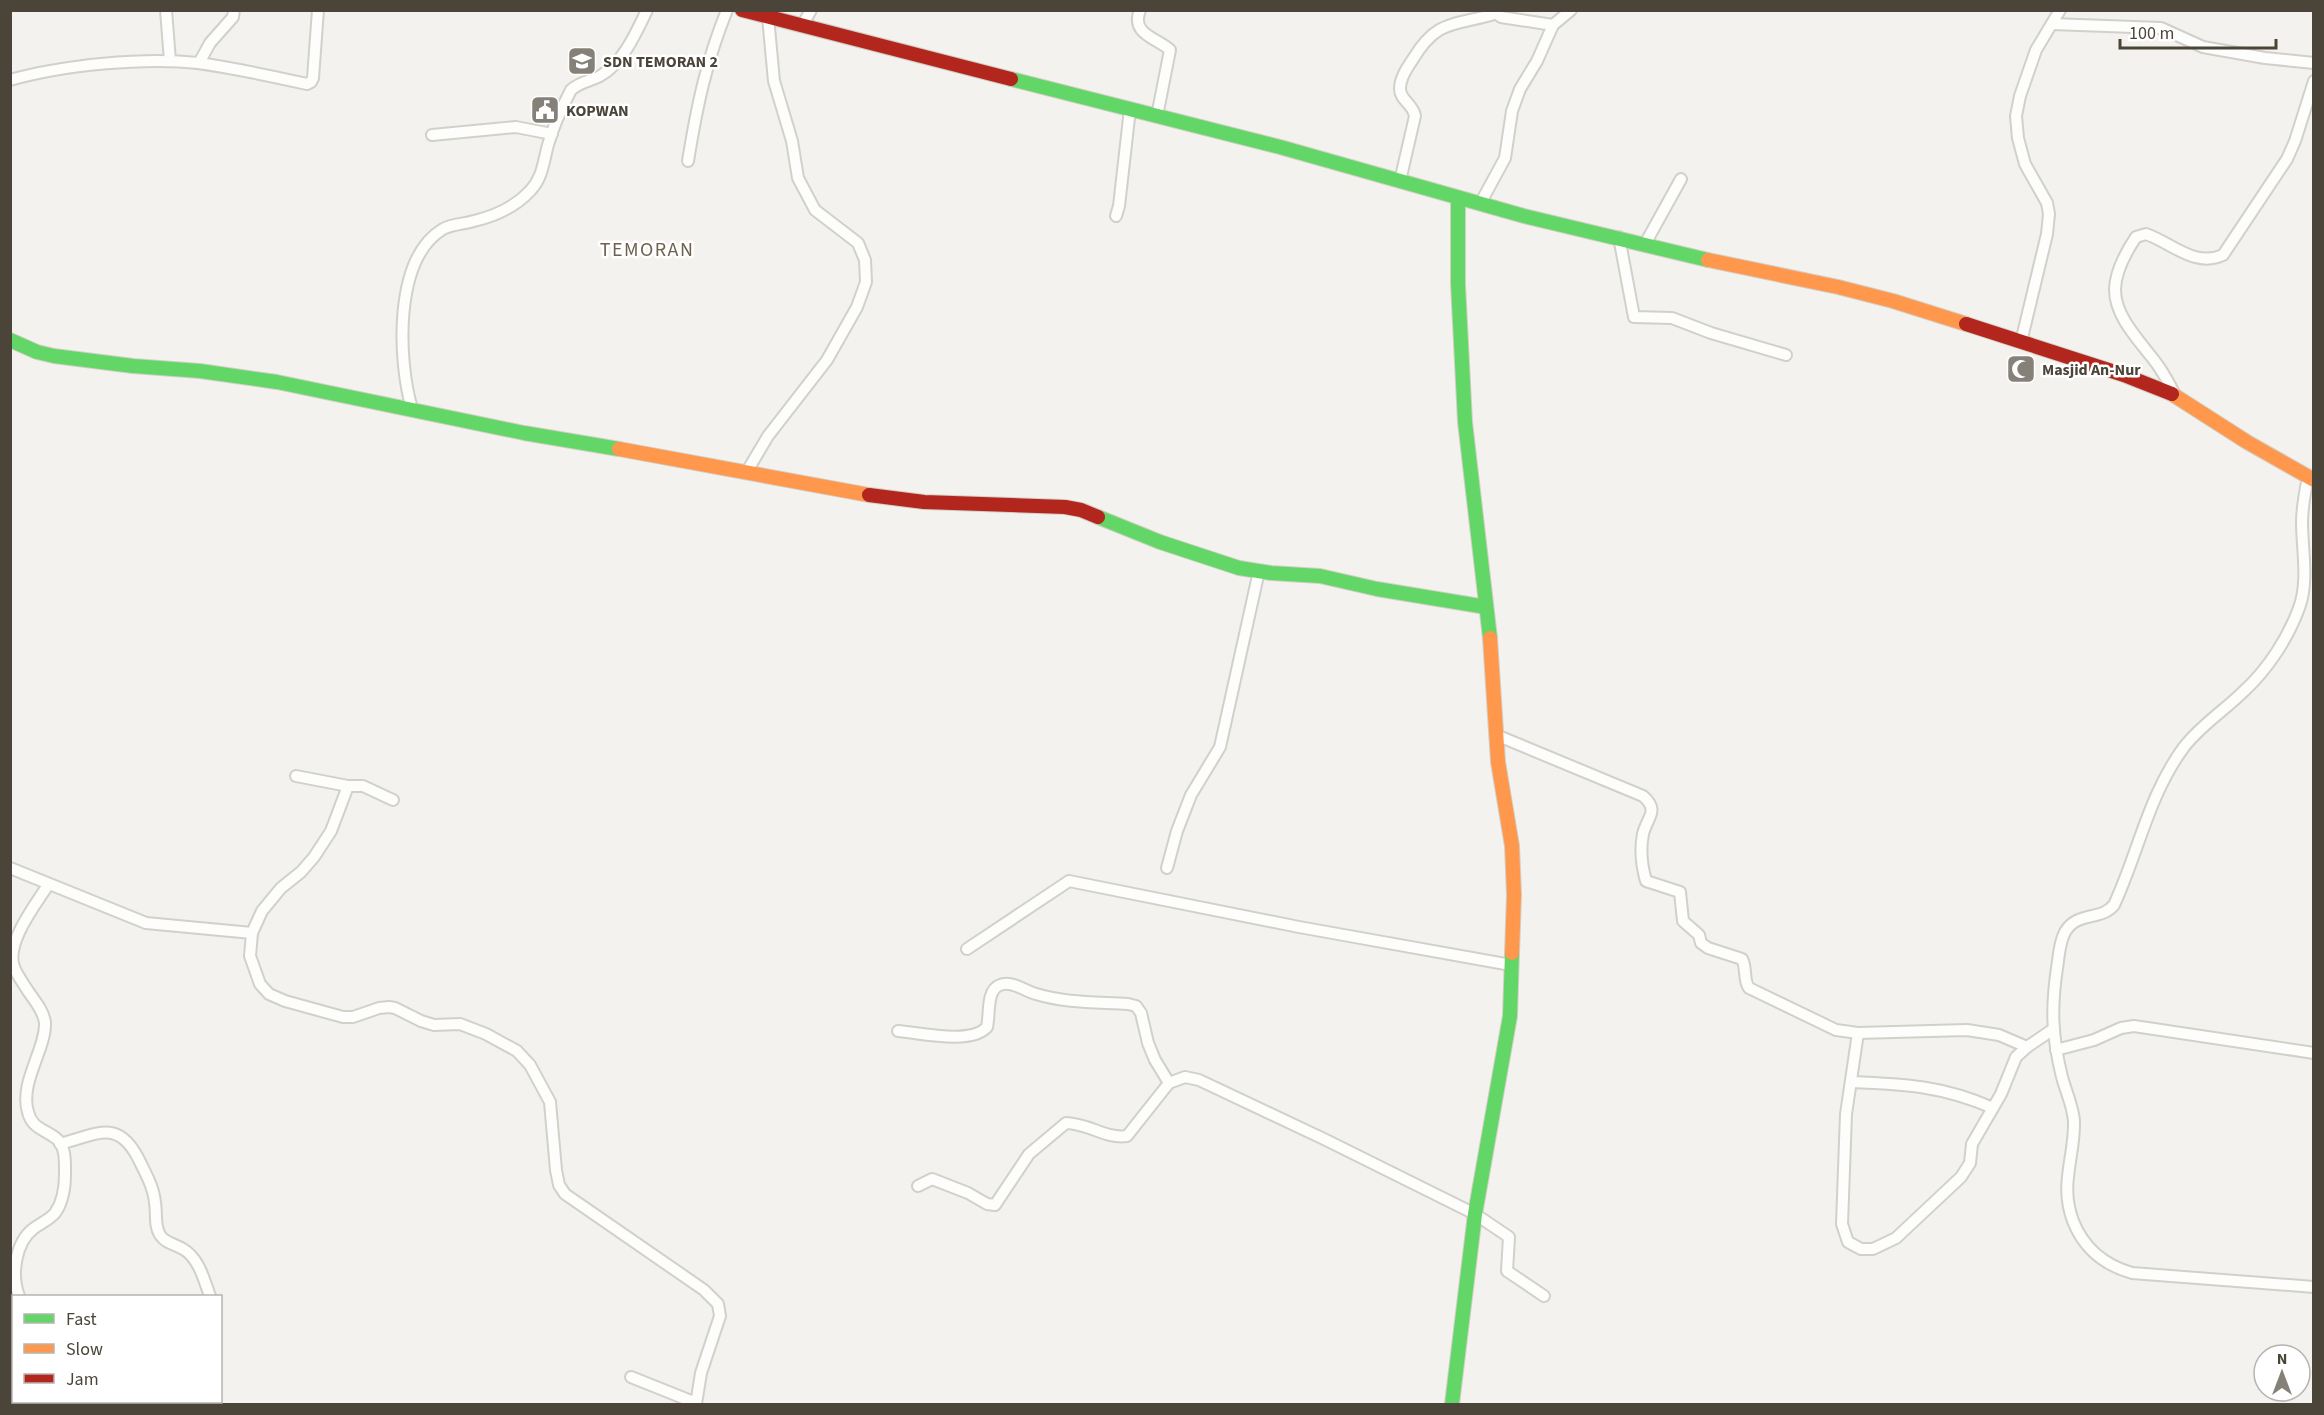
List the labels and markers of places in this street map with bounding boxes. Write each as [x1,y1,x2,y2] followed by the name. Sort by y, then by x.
[566,45,598,77] school or university icon: SDN TEMORAN 2
[603,51,718,73] place label: SDN TEMORAN 2
[529,94,561,126] public building icon: KOPWAN
[566,100,629,122] place label: KOPWAN
[2005,353,2037,385] mosque icon: Masjid An-Nur
[2042,359,2141,381] place label: Masjid An-Nur

